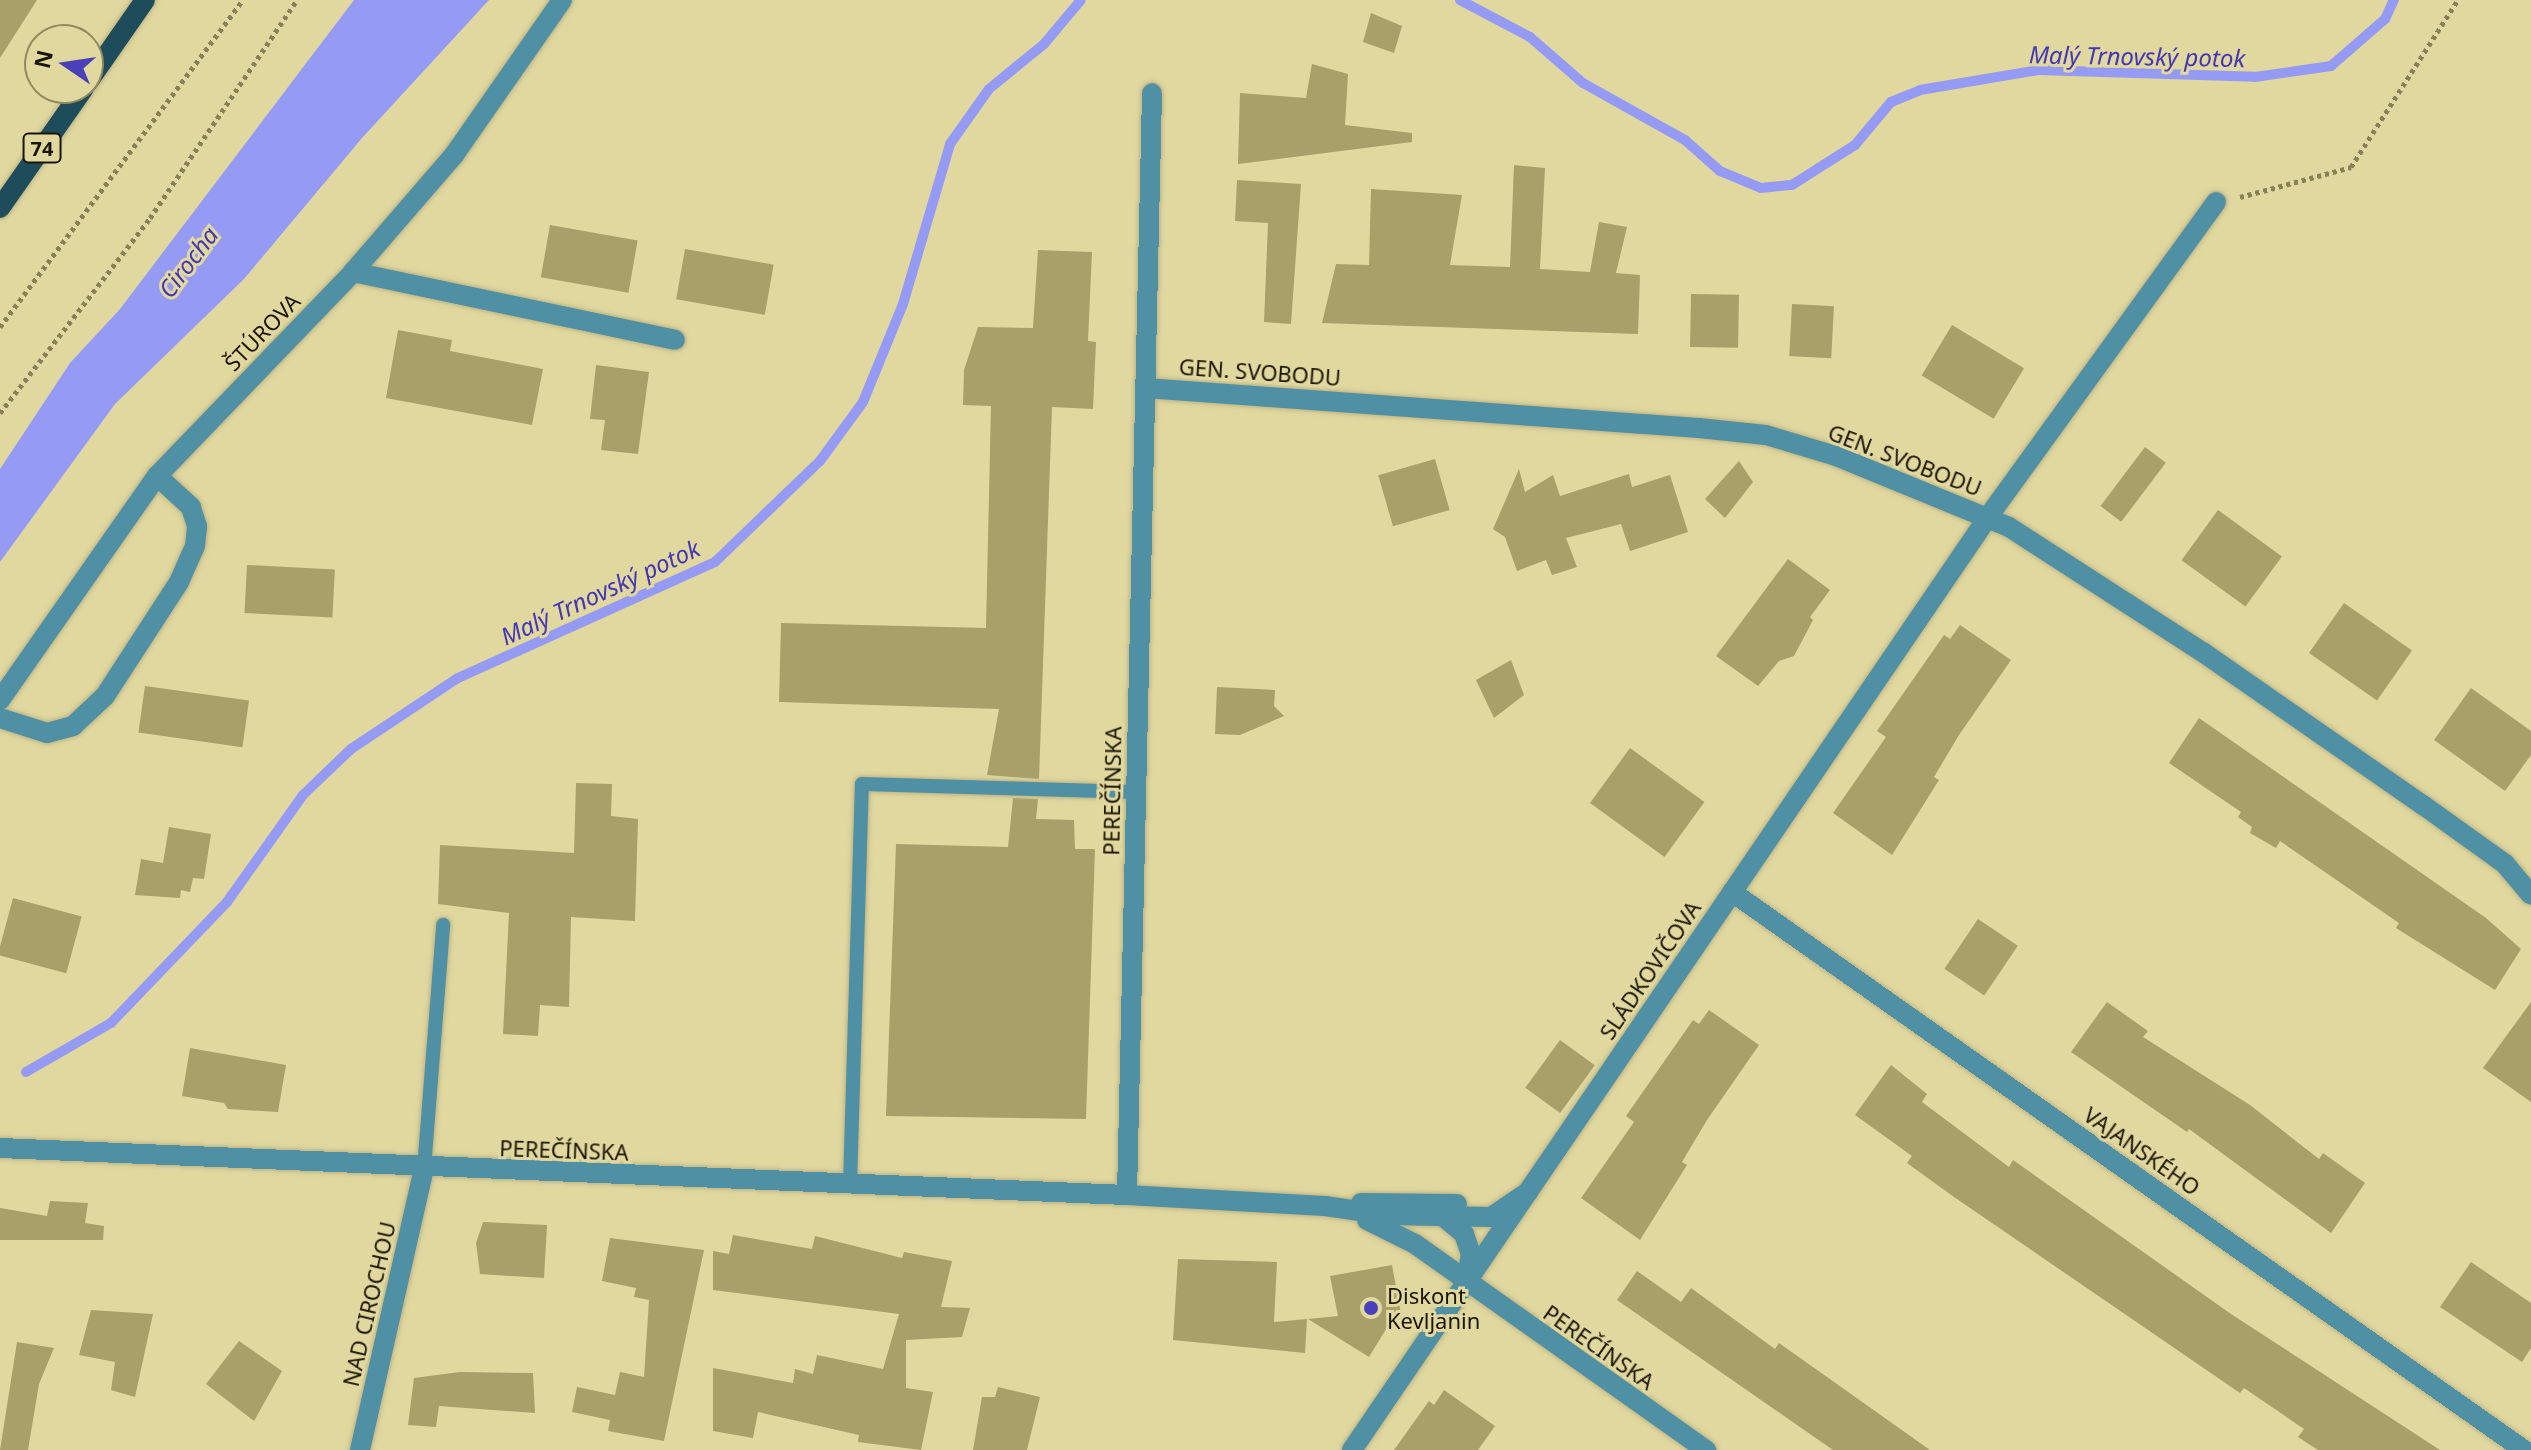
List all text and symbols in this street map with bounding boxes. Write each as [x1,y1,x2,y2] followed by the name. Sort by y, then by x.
[24,24,104,104] north arrow
[2029,40,2245,72] water label: Malý Trnovský potok
[26,47,59,71] text: N
[22,132,62,164] road number: 74
[152,221,224,303] water label: Cirocha
[219,288,305,376] street label: ŠTÚROVA
[1178,353,1342,391] street label: GEN. SVOBODU
[1824,419,1986,501] street label: GEN. SVOBODU
[496,533,704,651] water label: Malý Trnovský potok
[1098,726,1126,856] street label: PEREČÍNSKA
[1594,896,1706,1044] street label: SLÁDKOVIČOVA
[2079,1101,2205,1201] street label: VAJANSKÉHO
[499,1135,629,1165] street label: PEREČÍNSKA
[337,1219,401,1389] street label: NAD CIROCHOU
[1387,1282,1480,1334] place label: Diskont Kevljanin
[1362,1299,1380,1317] marker: Diskont Kevljanin
[1538,1299,1660,1395] street label: PEREČÍNSKA

